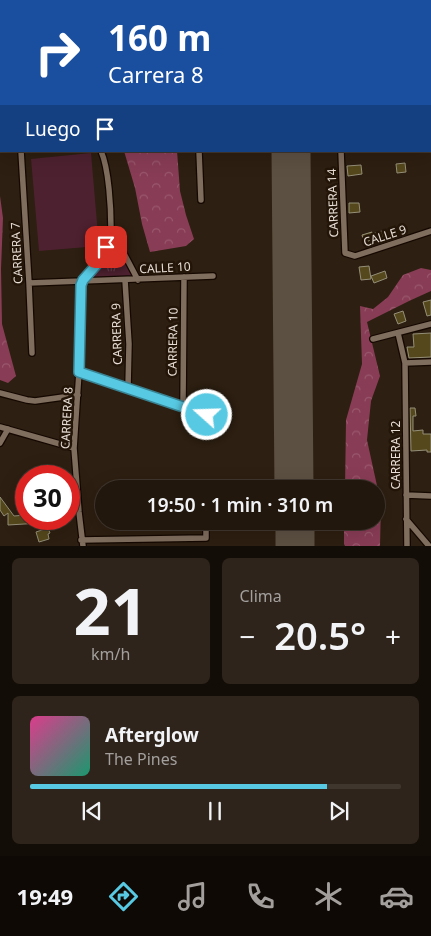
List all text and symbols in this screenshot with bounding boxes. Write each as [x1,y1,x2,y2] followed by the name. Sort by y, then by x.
[108,14,211,61] text: 160 m
[25,20,90,85] icon: right
[108,59,204,89] text: Carrera 8
[91,115,119,143] icon: arrive
[25,116,81,142] text: Luego
[323,168,342,238] street label: CARRERA 14
[361,221,409,250] street label: CALLE 9
[6,222,27,284] street label: CARRERA 7
[85,226,127,268] pin
[92,233,120,261] icon: arrive
[139,258,191,277] street label: CALLE 10
[107,303,126,365] street label: CARRERA 9
[163,307,182,377] street label: CARRERA 10
[56,386,77,449] street label: CARRERA 8
[180,388,232,440] position arrow
[387,420,404,489] street label: CARRERA 12
[15,465,80,530] speed limit sign: 30
[147,492,333,518] text: 19:50 · 1 min · 310 m
[74,566,148,654] text: 21
[240,585,282,607] text: Clima
[274,609,366,661] text: 20.5°
[240,617,256,655] text: −
[385,617,401,655] text: +
[91,643,130,665] text: km/h
[105,722,199,748] text: Afterglow
[105,748,177,770] text: The Pines
[78,797,106,825] icon: previous
[201,797,229,825] icon: pause
[325,797,353,825] icon: next
[106,879,141,914] icon: directions
[175,879,210,914] icon: music
[243,879,278,914] icon: phone
[311,879,346,914] icon: climate
[379,879,414,914] icon: car
[17,881,73,911] text: 19:49

